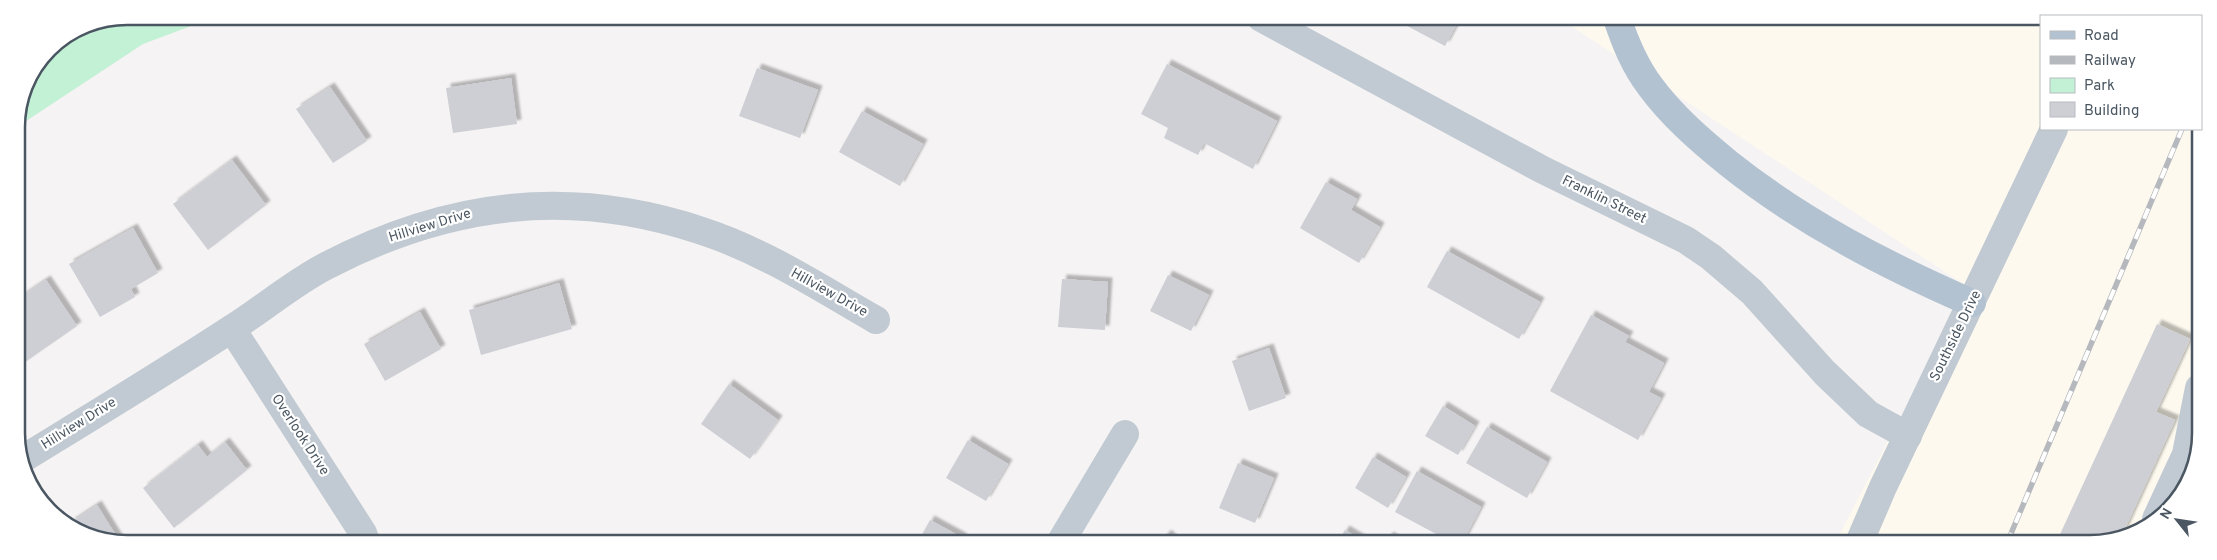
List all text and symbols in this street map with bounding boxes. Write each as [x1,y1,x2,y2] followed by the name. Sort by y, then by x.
[2040,15,2202,130] legend
[2084,27,2119,46] text: Road
[2084,52,2136,71] text: Railway
[2084,77,2115,96] text: Park
[2084,102,2139,121] text: Building
[1559,172,1649,228] street label: Franklin Street
[387,205,473,247] street label: Hillview Drive
[788,265,870,321] street label: Hillview Drive
[1927,288,1985,384] street label: Southside Drive
[267,391,333,479] street label: Overlook Drive
[38,394,120,454] street label: Hillview Drive
[2152,495,2202,545] north arrow
[2157,506,2177,523] text: N

